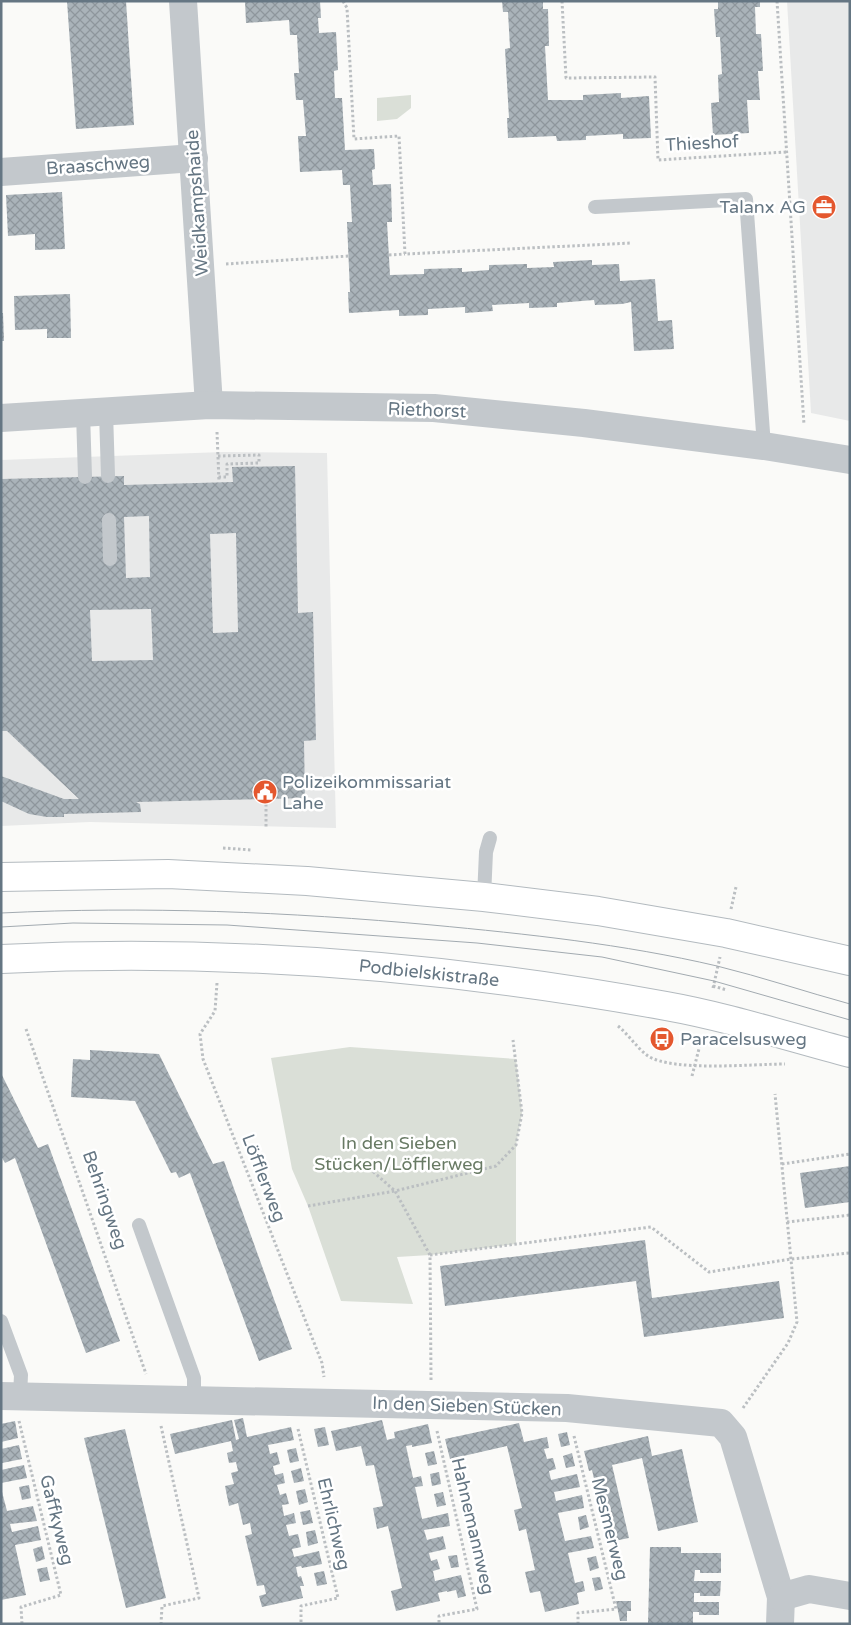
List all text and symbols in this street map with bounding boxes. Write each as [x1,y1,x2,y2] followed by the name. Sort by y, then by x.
[181,129,213,277] street label: Weidkampshaide
[665,130,740,156] street label: Thieshof
[45,150,151,180] street label: Braaschweg
[811,194,837,220] office icon: Talanx AG
[720,196,806,218] place label: Talanx AG
[387,398,467,422] street label: Riethorst
[282,771,451,814] place label: Polizeikommissariat Lahe
[252,779,278,805] public building icon: Polizeikommissariat Lahe
[358,955,500,991] street label: Podbielskistraße
[649,1026,675,1052] bus stop icon: Paracelsusweg
[680,1028,807,1050] place label: Paracelsusweg
[237,1131,291,1225] street label: Löfflerweg
[314,1132,484,1175] park label: In den Sieben Stücken/Löfflerweg
[78,1148,132,1252] street label: Behringweg
[372,1392,562,1420] street label: In den Sieben Stücken
[447,1455,499,1597] street label: Hahnemannweg
[35,1472,79,1568] street label: Gaffkyweg
[587,1475,633,1583] street label: Mesmerweg
[313,1476,355,1572] street label: Ehrlichweg

